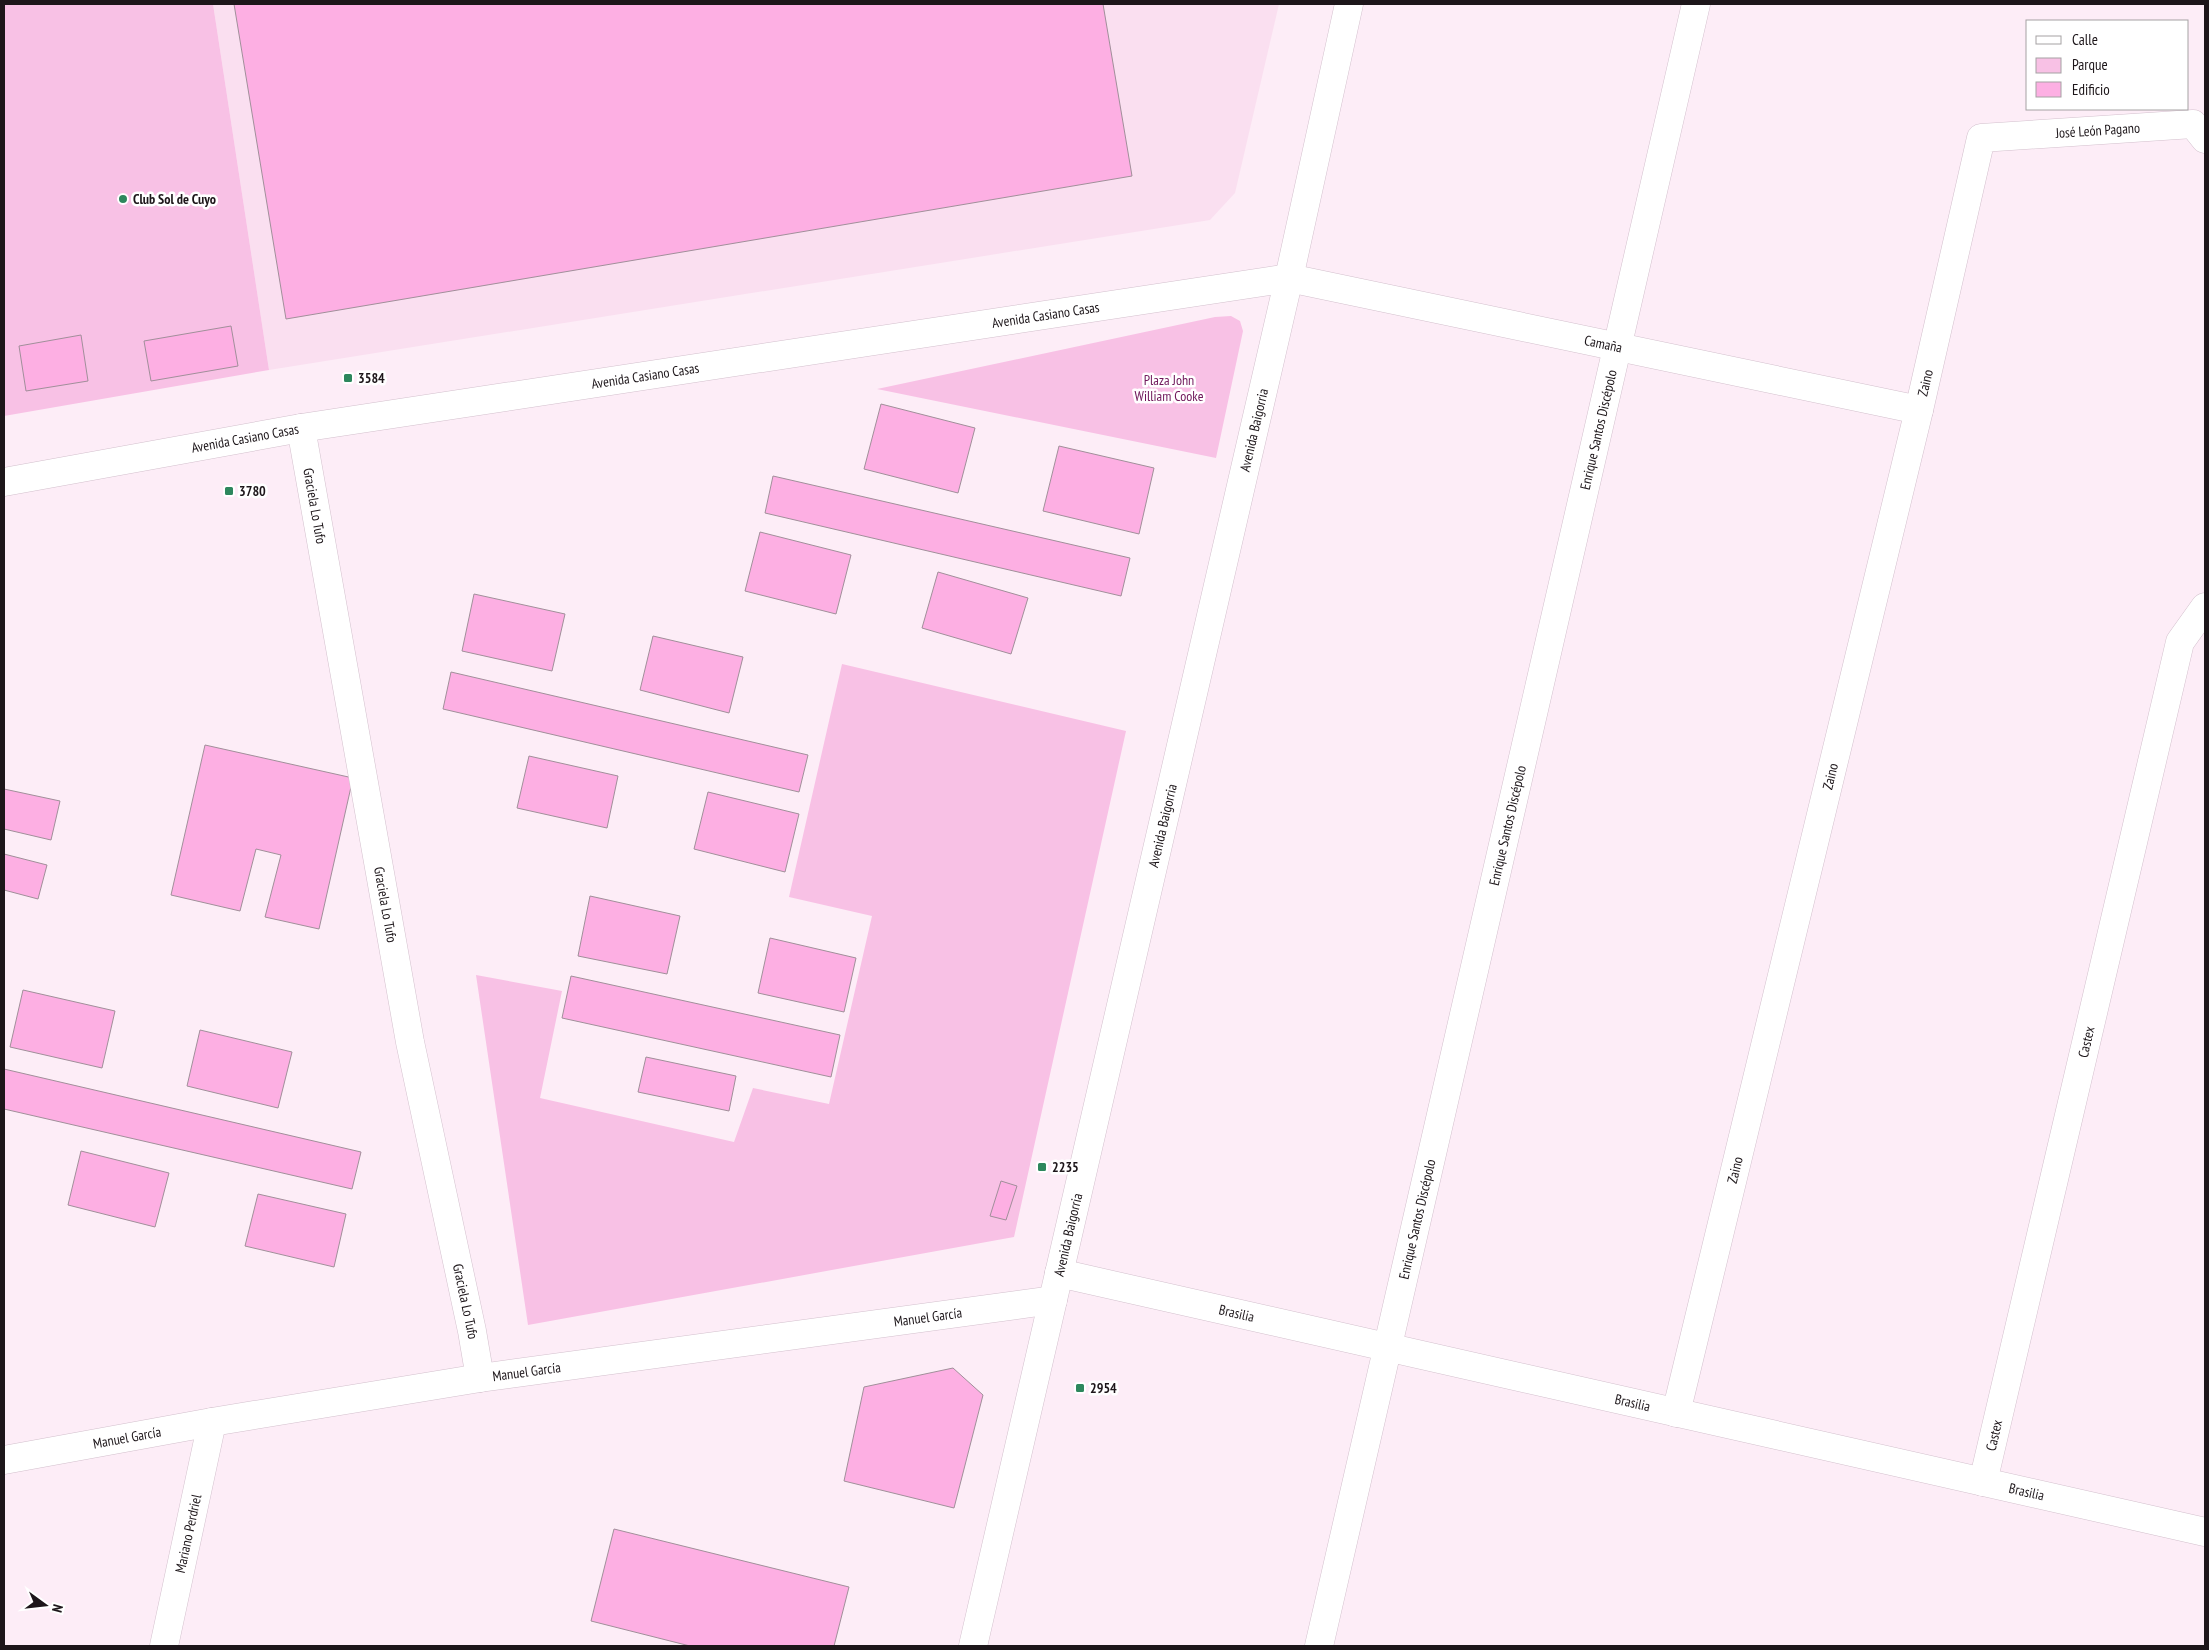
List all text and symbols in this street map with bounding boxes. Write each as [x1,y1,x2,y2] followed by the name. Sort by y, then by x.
[2026,20,2189,110] legend
[2072,30,2098,49] text: Calle
[2072,55,2108,74] text: Parque
[2072,80,2110,99] text: Edificio
[2054,119,2140,142] street label: José León Pagano
[133,190,216,208] place label: Club Sol de Cuyo
[117,193,129,205] marker: Club Sol de Cuyo
[991,298,1101,332] street label: Avenida Casiano Casas
[1583,331,1624,357] street label: Camaña
[590,359,700,393] street label: Avenida Casiano Casas
[1576,368,1621,491] street label: Enrique Santos Discépolo
[1913,368,1937,398] street label: Zaino
[358,369,385,387] place label: 3584
[1135,371,1204,405] park label: Plaza John William Cooke
[342,372,354,384] marker: 3584
[1236,387,1272,473] street label: Avenida Baigorria
[190,420,300,457] street label: Avenida Casiano Casas
[299,466,330,545] street label: Graciela Lo Tufo
[239,482,266,500] place label: 3780
[223,485,235,497] marker: 3780
[1818,761,1842,792] street label: Zaino
[1485,764,1530,887] street label: Enrique Santos Discépolo
[1144,782,1181,869] street label: Avenida Baigorria
[370,865,401,944] street label: Graciela Lo Tufo
[2074,1024,2099,1059] street label: Castex
[1723,1155,1747,1185] street label: Zaino
[1395,1157,1439,1281] street label: Enrique Santos Discépolo
[1052,1158,1079,1176] place label: 2235
[1036,1161,1048,1173] marker: 2235
[1050,1191,1086,1278] street label: Avenida Baigorria
[449,1262,482,1341] street label: Graciela Lo Tufo
[1217,1300,1256,1326] street label: Brasilia
[893,1303,963,1331] street label: Manuel García
[491,1358,562,1385] street label: Manuel García
[1090,1379,1117,1397] place label: 2954
[1074,1382,1086,1394] marker: 2954
[1613,1390,1652,1415] street label: Brasilia
[1982,1418,2006,1453] street label: Castex
[92,1423,162,1453] street label: Manuel García
[2007,1479,2046,1504] street label: Brasilia
[171,1492,205,1574] street label: Mariano Perdriel
[20,1580,70,1630] north arrow
[48,1602,67,1614] text: N

